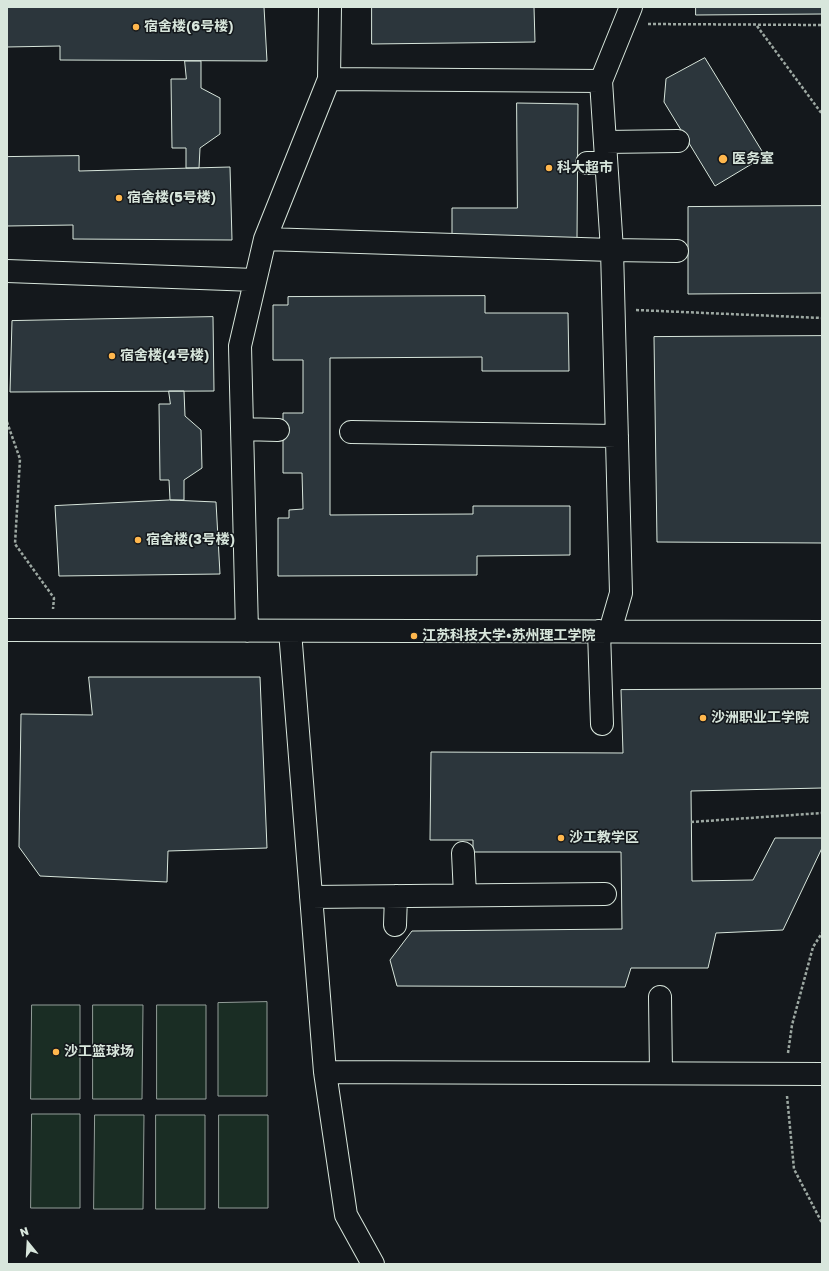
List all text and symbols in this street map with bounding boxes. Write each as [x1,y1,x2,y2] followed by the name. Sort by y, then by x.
[144,19,234,35] place label: 宿舍楼(6号楼)
[131,22,141,32] marker: 宿舍楼(6号楼)
[732,151,774,167] place label: 医务室
[717,153,729,165] marker: 医务室
[557,160,613,176] place label: 科大超市
[544,163,554,173] marker: 科大超市
[127,190,216,206] place label: 宿舍楼(5号楼)
[114,193,124,203] marker: 宿舍楼(5号楼)
[120,348,209,364] place label: 宿舍楼(4号楼)
[107,351,117,361] marker: 宿舍楼(4号楼)
[146,532,235,548] place label: 宿舍楼(3号楼)
[133,535,143,545] marker: 宿舍楼(3号楼)
[422,628,596,644] place label: 江苏科技大学•苏州理工学院
[409,631,419,641] marker: 江苏科技大学•苏州理工学院
[711,710,809,726] place label: 沙洲职业工学院
[698,713,708,723] marker: 沙洲职业工学院
[569,830,639,846] place label: 沙工教学区
[556,833,566,843] marker: 沙工教学区
[64,1044,134,1060] place label: 沙工篮球场
[51,1047,61,1057] marker: 沙工篮球场
[8,1223,48,1263] north arrow
[18,1224,30,1239] text: N

